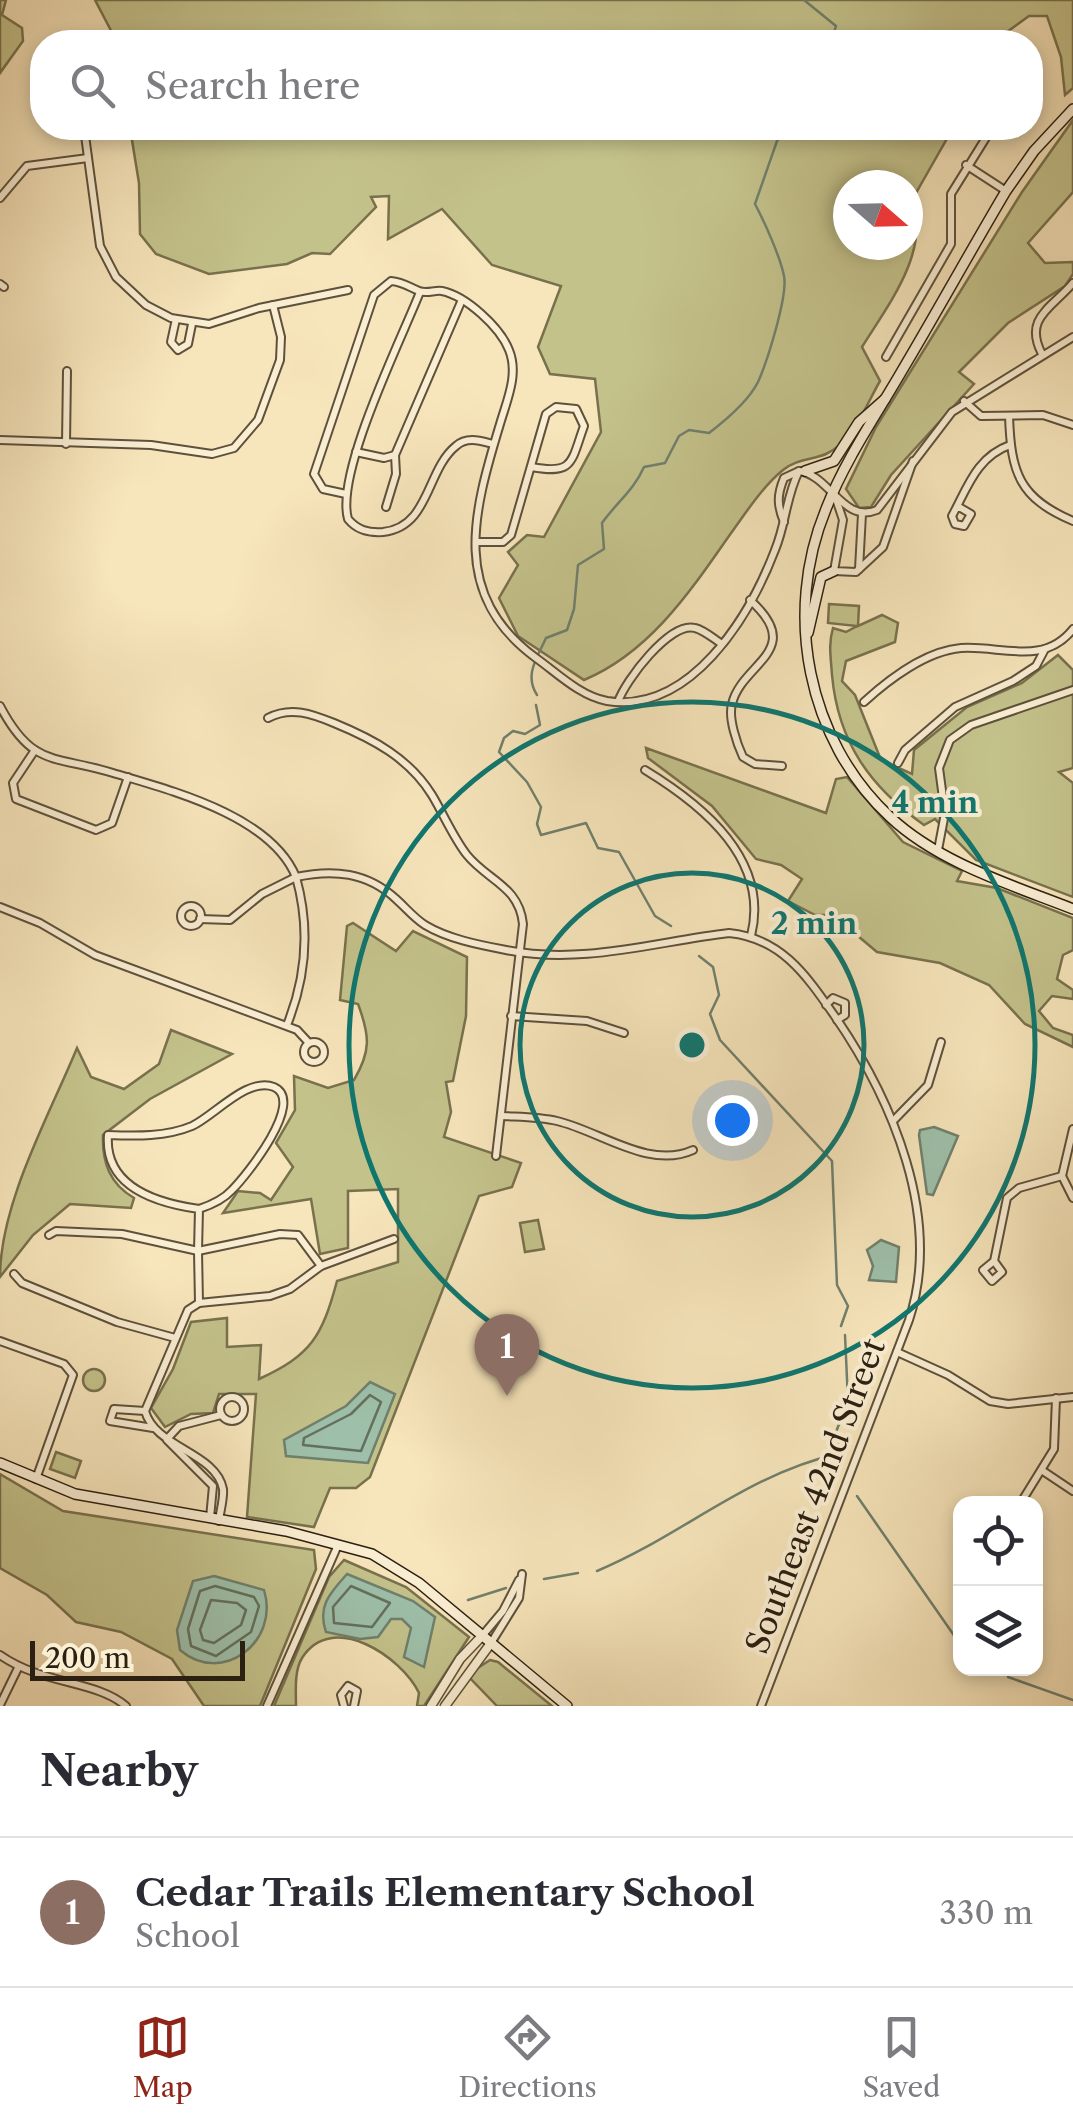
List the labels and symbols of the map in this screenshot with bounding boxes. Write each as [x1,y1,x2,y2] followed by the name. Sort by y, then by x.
[833,170,923,260] north arrow
[892,784,979,821] text: 4 min
[771,905,858,942] text: 2 min
[674,1027,710,1063] centre of rings
[707,1095,758,1146] your location
[474,1314,540,1396] pin: 1
[737,1333,893,1659] street label: Southeast 42nd Street
[30,1636,245,1680] scale bar

